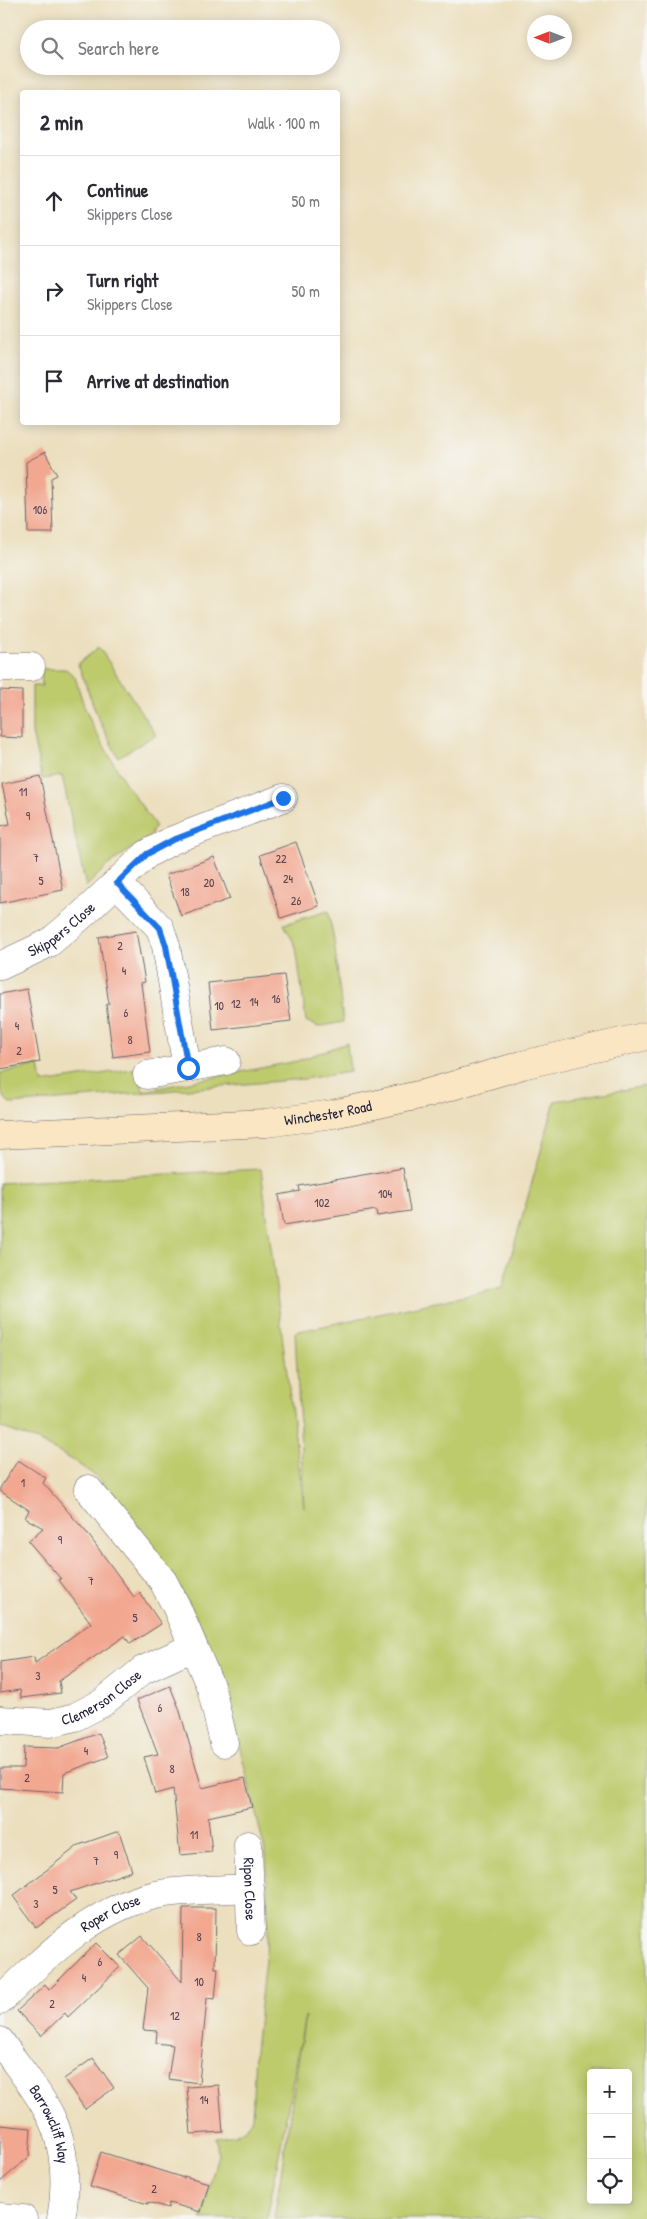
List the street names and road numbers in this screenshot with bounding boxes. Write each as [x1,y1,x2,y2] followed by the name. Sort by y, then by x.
[24,897,100,962] street label: Skippers Close
[283,1095,374,1130] street label: Winchester Road
[59,1664,146,1730] street label: Clemerson Close
[238,1857,262,1921] street label: Ripon Close
[76,1889,143,1937] street label: Roper Close
[24,2080,74,2165] street label: Barrowcliff Way

